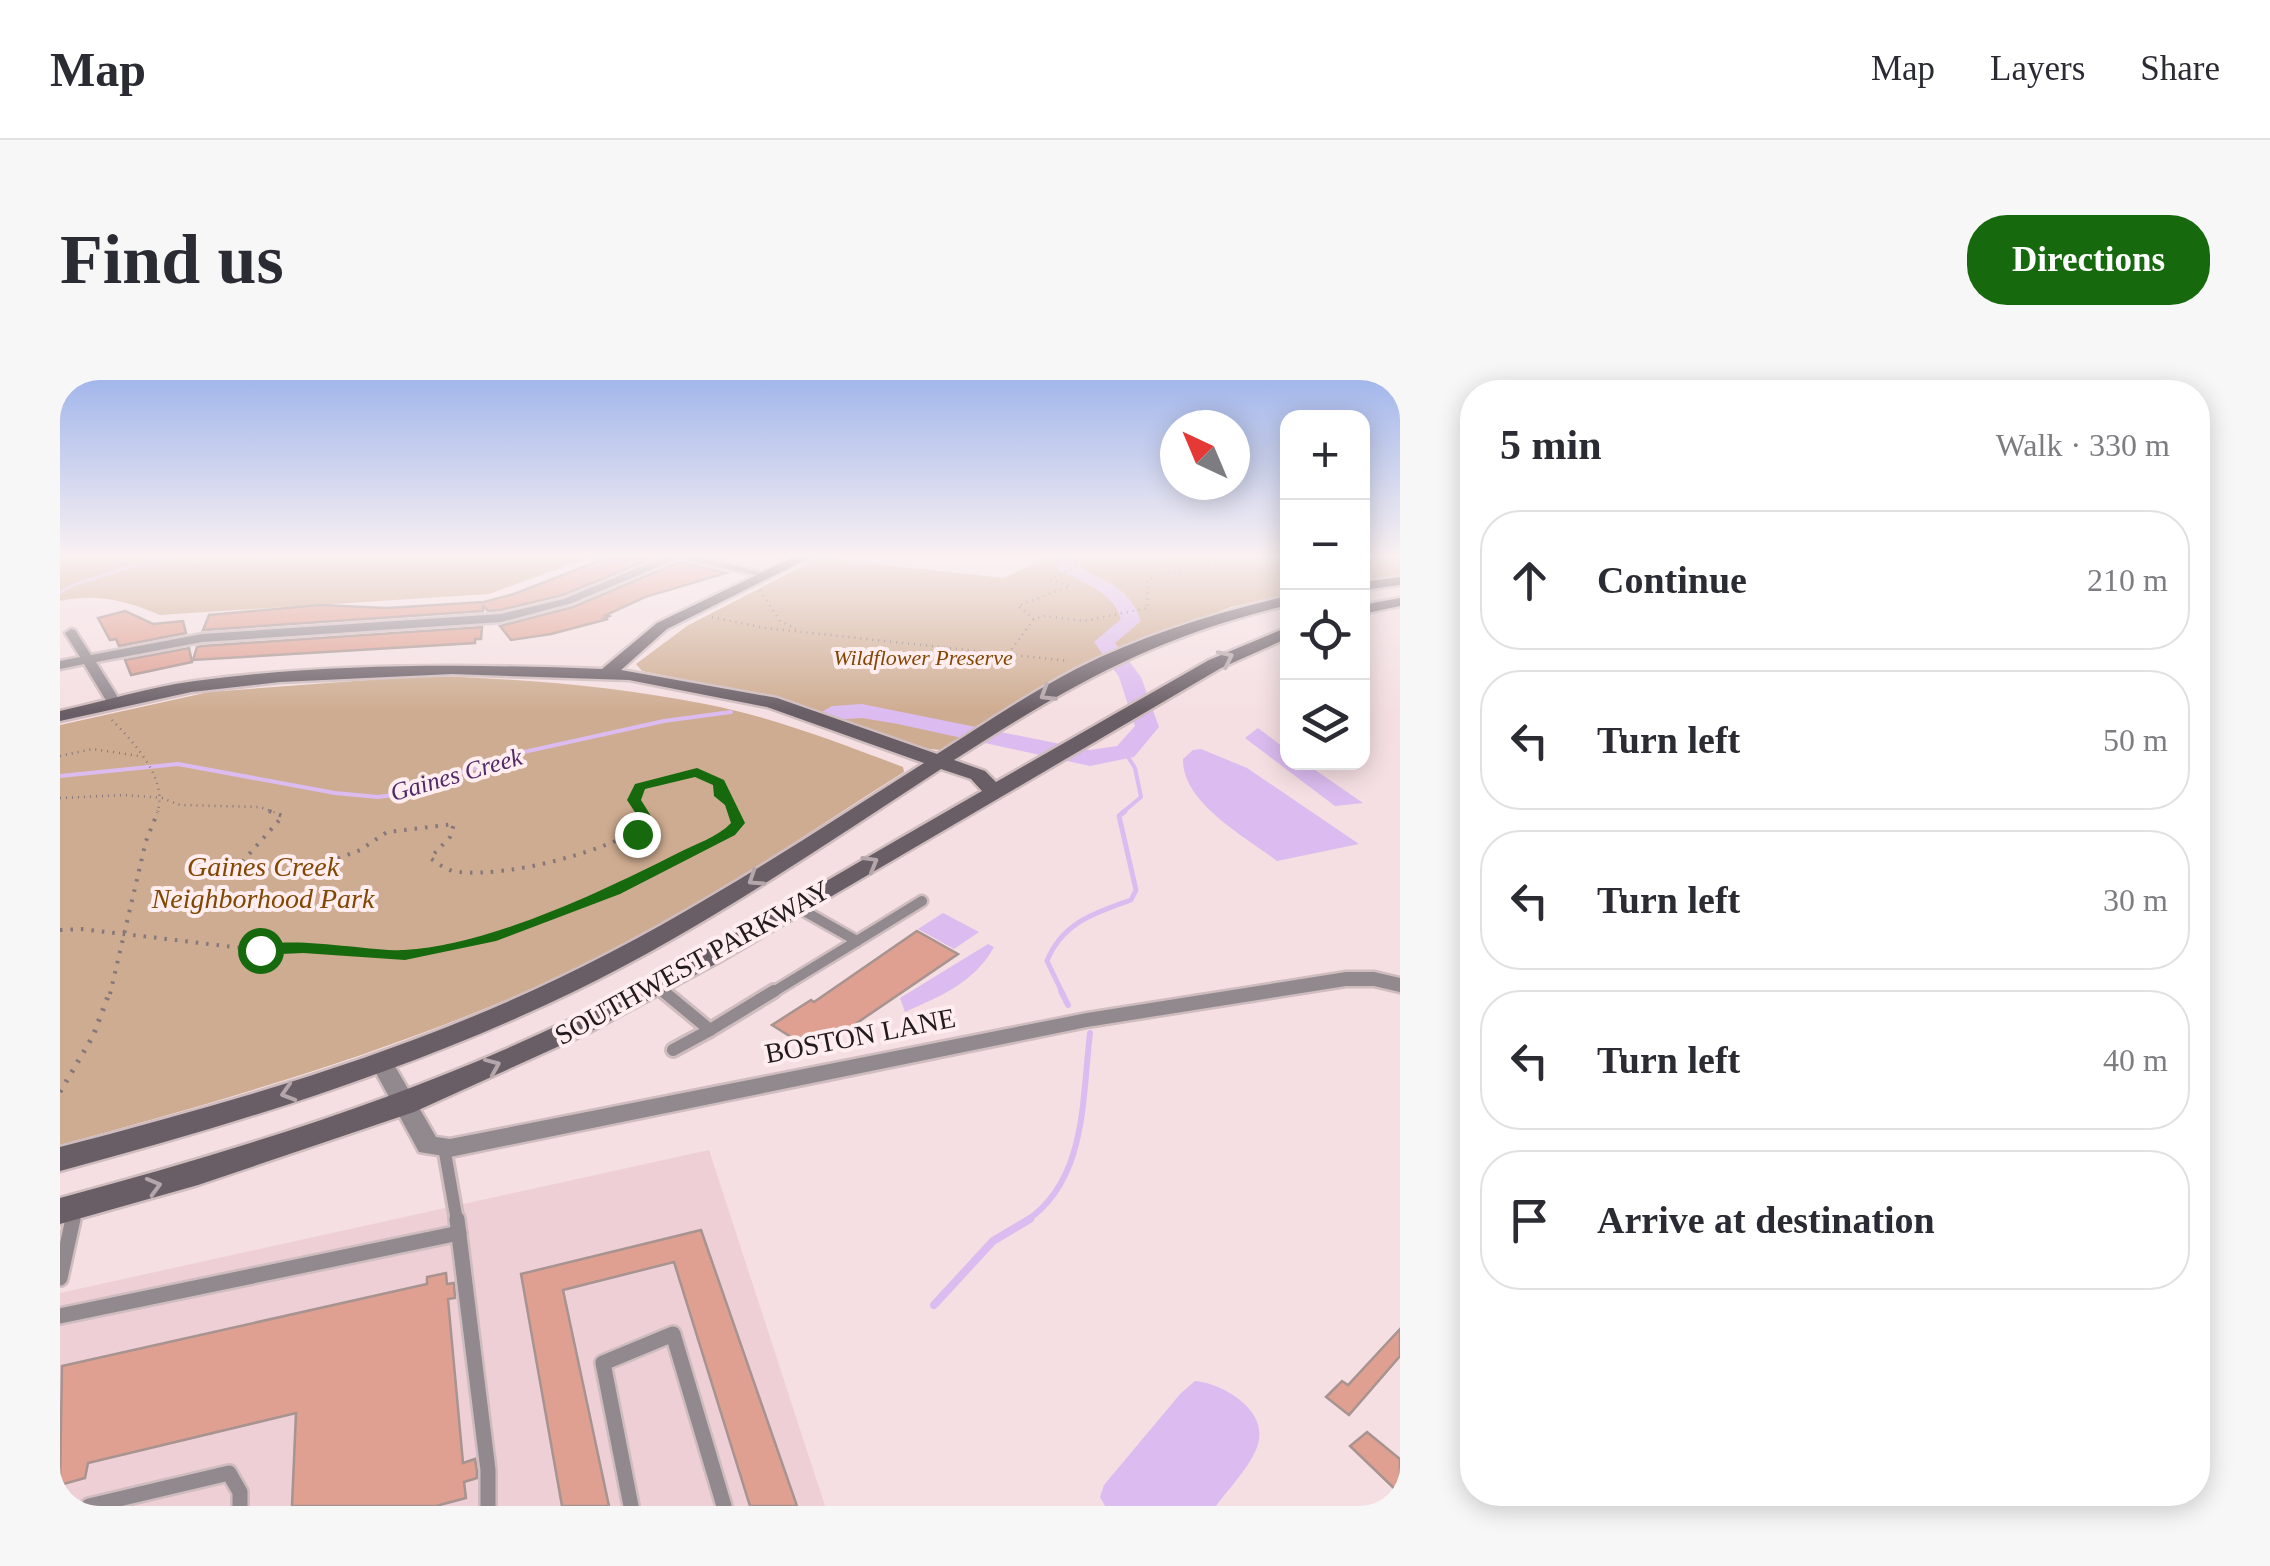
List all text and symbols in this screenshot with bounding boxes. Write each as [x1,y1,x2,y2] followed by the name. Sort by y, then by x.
[50,43,146,96] text: Map
[1871,49,1935,88] text: Map
[1990,49,2085,88] text: Layers
[2140,49,2220,88] text: Share
[1967,215,2210,305] button: Directions
[60,221,284,298] text: Find us
[1160,410,1250,500] north arrow
[1280,410,1370,770] map controls
[1280,410,1370,500] button: +
[1500,422,1602,468] text: 5 min
[1996,427,2170,463] text: Walk · 330 m
[1280,500,1370,590] button: −
[1502,553,1557,608] icon: ahead
[1597,559,1747,601] text: Continue
[2087,562,2168,598] text: 210 m
[1280,590,1370,680] button: locate
[833,645,1013,670] park label: Wildflower Preserve
[1216,651,1234,670] one-way arrow
[1280,680,1370,770] button: layers
[1040,681,1058,700] one-way arrow
[1502,713,1557,768] icon: left
[1597,719,1740,761] text: Turn left
[2103,722,2168,758] text: 50 m
[387,743,526,806] water label: Gaines Creek
[615,812,661,858] route end
[151,851,375,914] park label: Gaines Creek Neighborhood Park
[861,856,879,875] one-way arrow
[747,867,765,886] one-way arrow
[1502,873,1557,928] icon: left
[549,874,835,1051] street label: SOUTHWEST PARKWAY
[1597,879,1740,921] text: Turn left
[2103,882,2168,918] text: 30 m
[238,928,284,974] route start
[762,1002,958,1069] street label: BOSTON LANE
[1502,1033,1557,1088] icon: left
[1597,1039,1740,1081] text: Turn left
[2103,1042,2168,1078] text: 40 m
[483,1058,501,1078] one-way arrow
[281,1081,298,1102] one-way arrow
[145,1176,162,1197] one-way arrow
[1502,1193,1557,1248] icon: arrive
[1597,1199,1935,1241] text: Arrive at destination

